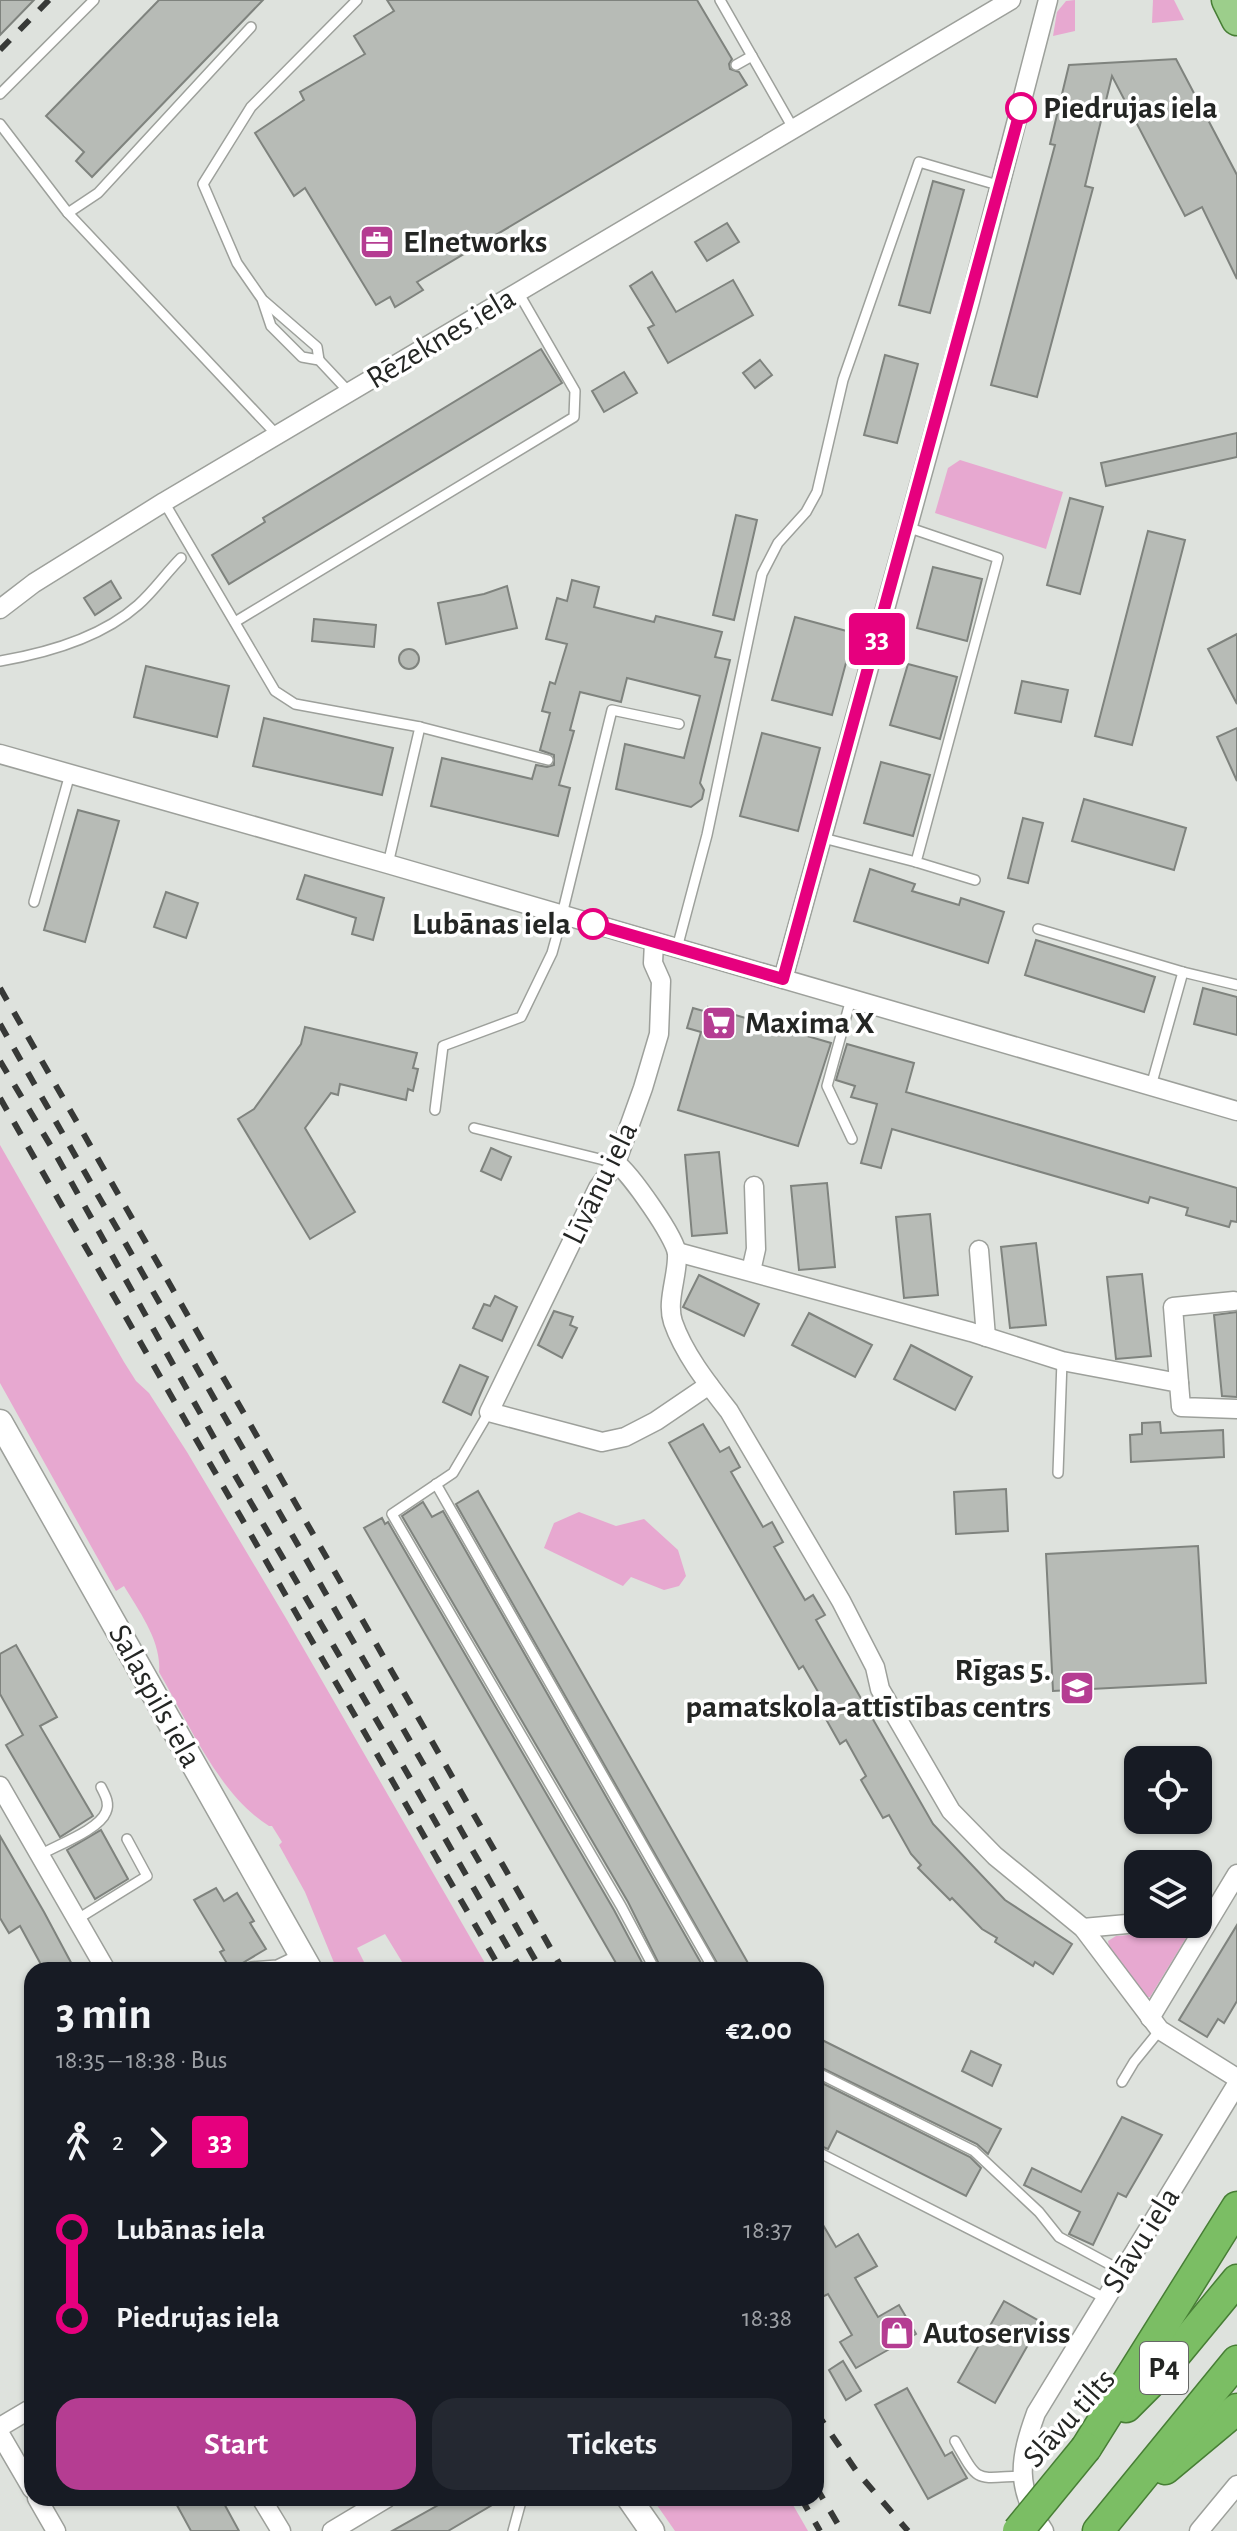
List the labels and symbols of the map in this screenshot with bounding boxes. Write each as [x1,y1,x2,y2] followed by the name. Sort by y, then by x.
[1043,92,1218,124] place label: Piedrujas iela
[1006,93,1036,123] marker: Piedrujas iela
[358,223,396,261] office icon: Elnetworks
[403,226,547,258] place label: Elnetworks
[361,281,521,395] street label: Rēzeknes iela
[841,613,913,665] line badge: 33
[412,908,571,940] place label: Lubānas iela
[578,909,608,939] marker: Lubānas iela
[700,1004,738,1042] supermarket icon: Maxima X
[745,1007,875,1039] place label: Maxima X
[557,1117,643,1249] street label: Līvānu iela
[103,1619,207,1773] street label: Salaspils iela
[686,1654,1051,1723] place label: Rīgas 5. pamatskola-attīstības centrs
[1058,1669,1096,1707] school or university icon: Rīgas 5. pamatskola-attīstības centrs
[1096,2182,1186,2298] street label: Slāvu iela
[878,2314,916,2352] shop icon: Autoserviss
[923,2317,1071,2349] place label: Autoserviss
[1140,2342,1188,2394] road number: P4
[1017,2363,1121,2473] street label: Slāvu tilts

